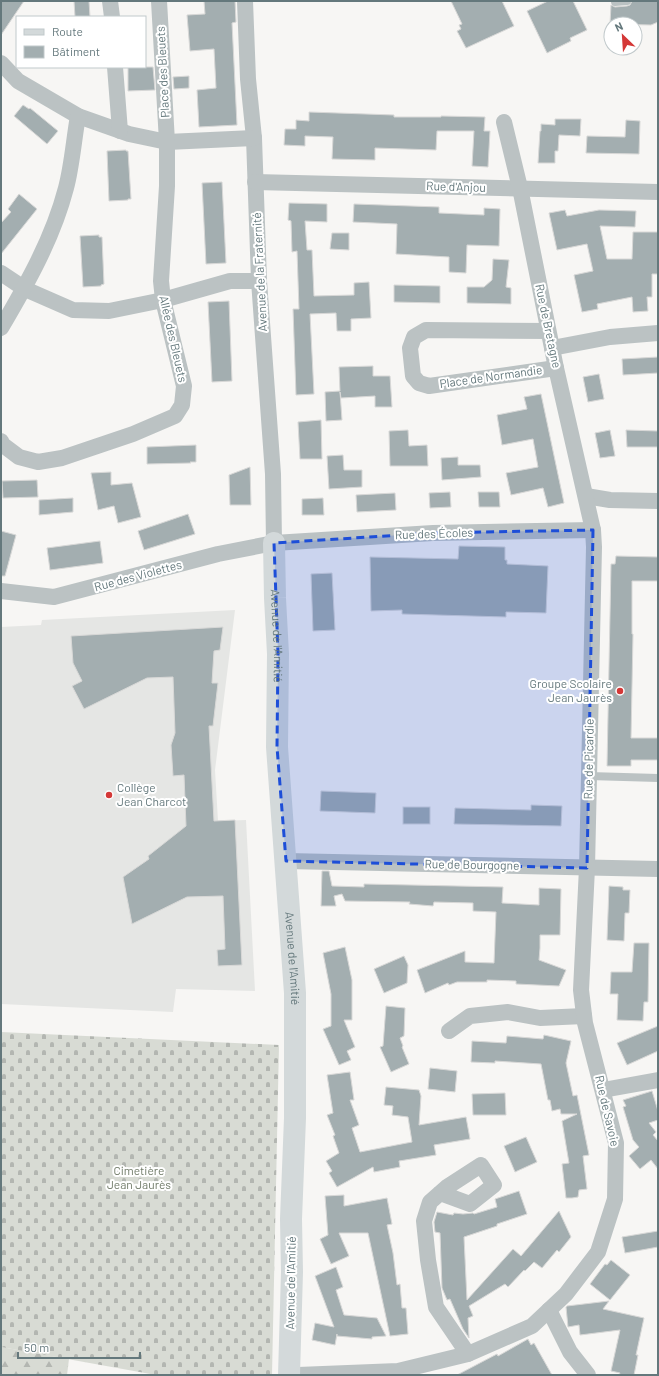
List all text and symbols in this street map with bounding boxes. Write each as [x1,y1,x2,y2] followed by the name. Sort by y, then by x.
[16,16,146,68] legend
[603,16,643,56] north arrow
[612,19,625,34] text: N
[52,24,83,38] text: Route
[153,26,171,118] street label: Place des Bleuets
[52,44,100,58] text: Bâtiment
[426,178,486,194] street label: Rue d'Anjou
[249,212,269,332] street label: Avenue de la Fraternité
[533,282,565,369] street label: Rue de Bretagne
[157,294,191,384] street label: Allée des Bleuets
[438,362,543,390] street label: Place de Normandie
[395,525,474,541] street label: Rue des Écoles
[92,557,183,593] street label: Rue des Violettes
[269,589,286,683] street label: Avenue de l'Amitié
[530,676,612,704] place label: Groupe Scolaire Jean Jaurès
[615,686,625,696] marker: Groupe Scolaire Jean Jaurès
[580,718,596,799] street label: Rue de Picardie
[117,780,187,808] place label: Collège Jean Charcot
[104,790,114,800] marker: Collège Jean Charcot
[424,856,520,872] street label: Rue de Bourgogne
[283,911,303,1005] street label: Avenue de l'Amitié
[593,1074,623,1148] street label: Rue de Savoie
[107,1163,171,1191] park label: Cimetière Jean Jaurès
[282,1236,298,1330] street label: Avenue de l'Amitié
[18,1334,140,1360] scale bar
[24,1340,49,1354] text: 50 m

